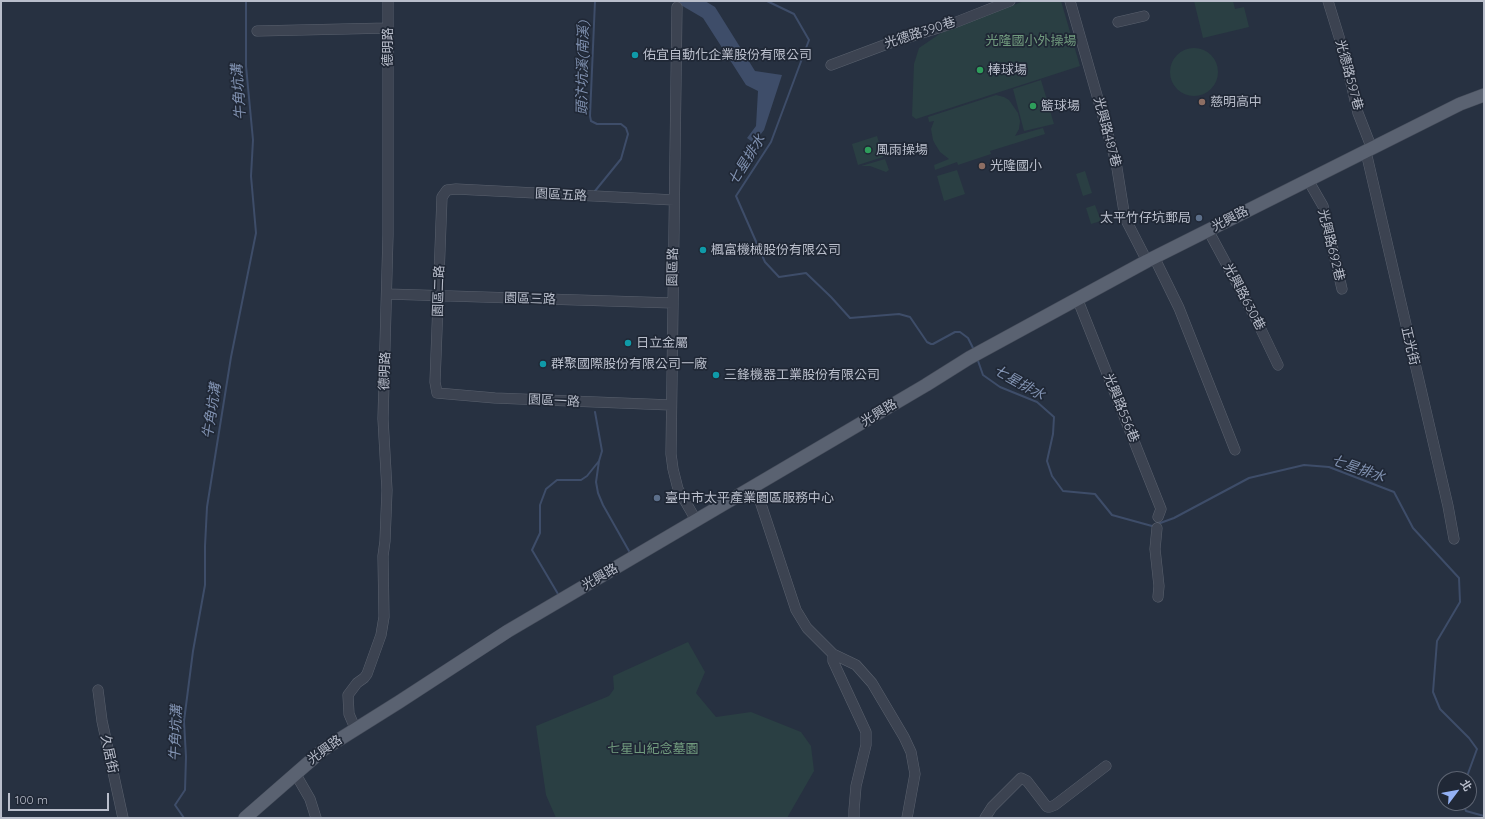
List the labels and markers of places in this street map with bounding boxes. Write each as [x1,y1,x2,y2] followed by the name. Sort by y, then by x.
[643,47,812,63] place label: 佑宜自動化企業股份有限公司
[630,50,640,60] marker: 佑宜自動化企業股份有限公司
[988,62,1027,78] place label: 棒球場
[975,65,985,75] marker: 棒球場
[1210,94,1262,110] place label: 慈明高中
[1197,97,1207,107] marker: 慈明高中
[1041,98,1080,114] place label: 籃球場
[1028,101,1038,111] marker: 籃球場
[876,142,928,158] place label: 風雨操場
[863,145,873,155] marker: 風雨操場
[990,158,1042,174] place label: 光隆國小
[977,161,987,171] marker: 光隆國小
[1100,210,1191,226] place label: 太平竹仔坑郵局
[1194,213,1204,223] marker: 太平竹仔坑郵局
[711,242,841,258] place label: 楓富機械股份有限公司
[698,245,708,255] marker: 楓富機械股份有限公司
[636,335,688,351] place label: 日立金屬
[623,338,633,348] marker: 日立金屬
[551,356,707,372] place label: 群聚國際股份有限公司一廠
[538,359,548,369] marker: 群聚國際股份有限公司一廠
[724,367,880,383] place label: 三鋒機器工業股份有限公司
[711,370,721,380] marker: 三鋒機器工業股份有限公司
[665,490,834,506] place label: 臺中市太平產業園區服務中心
[652,493,662,503] marker: 臺中市太平產業園區服務中心

